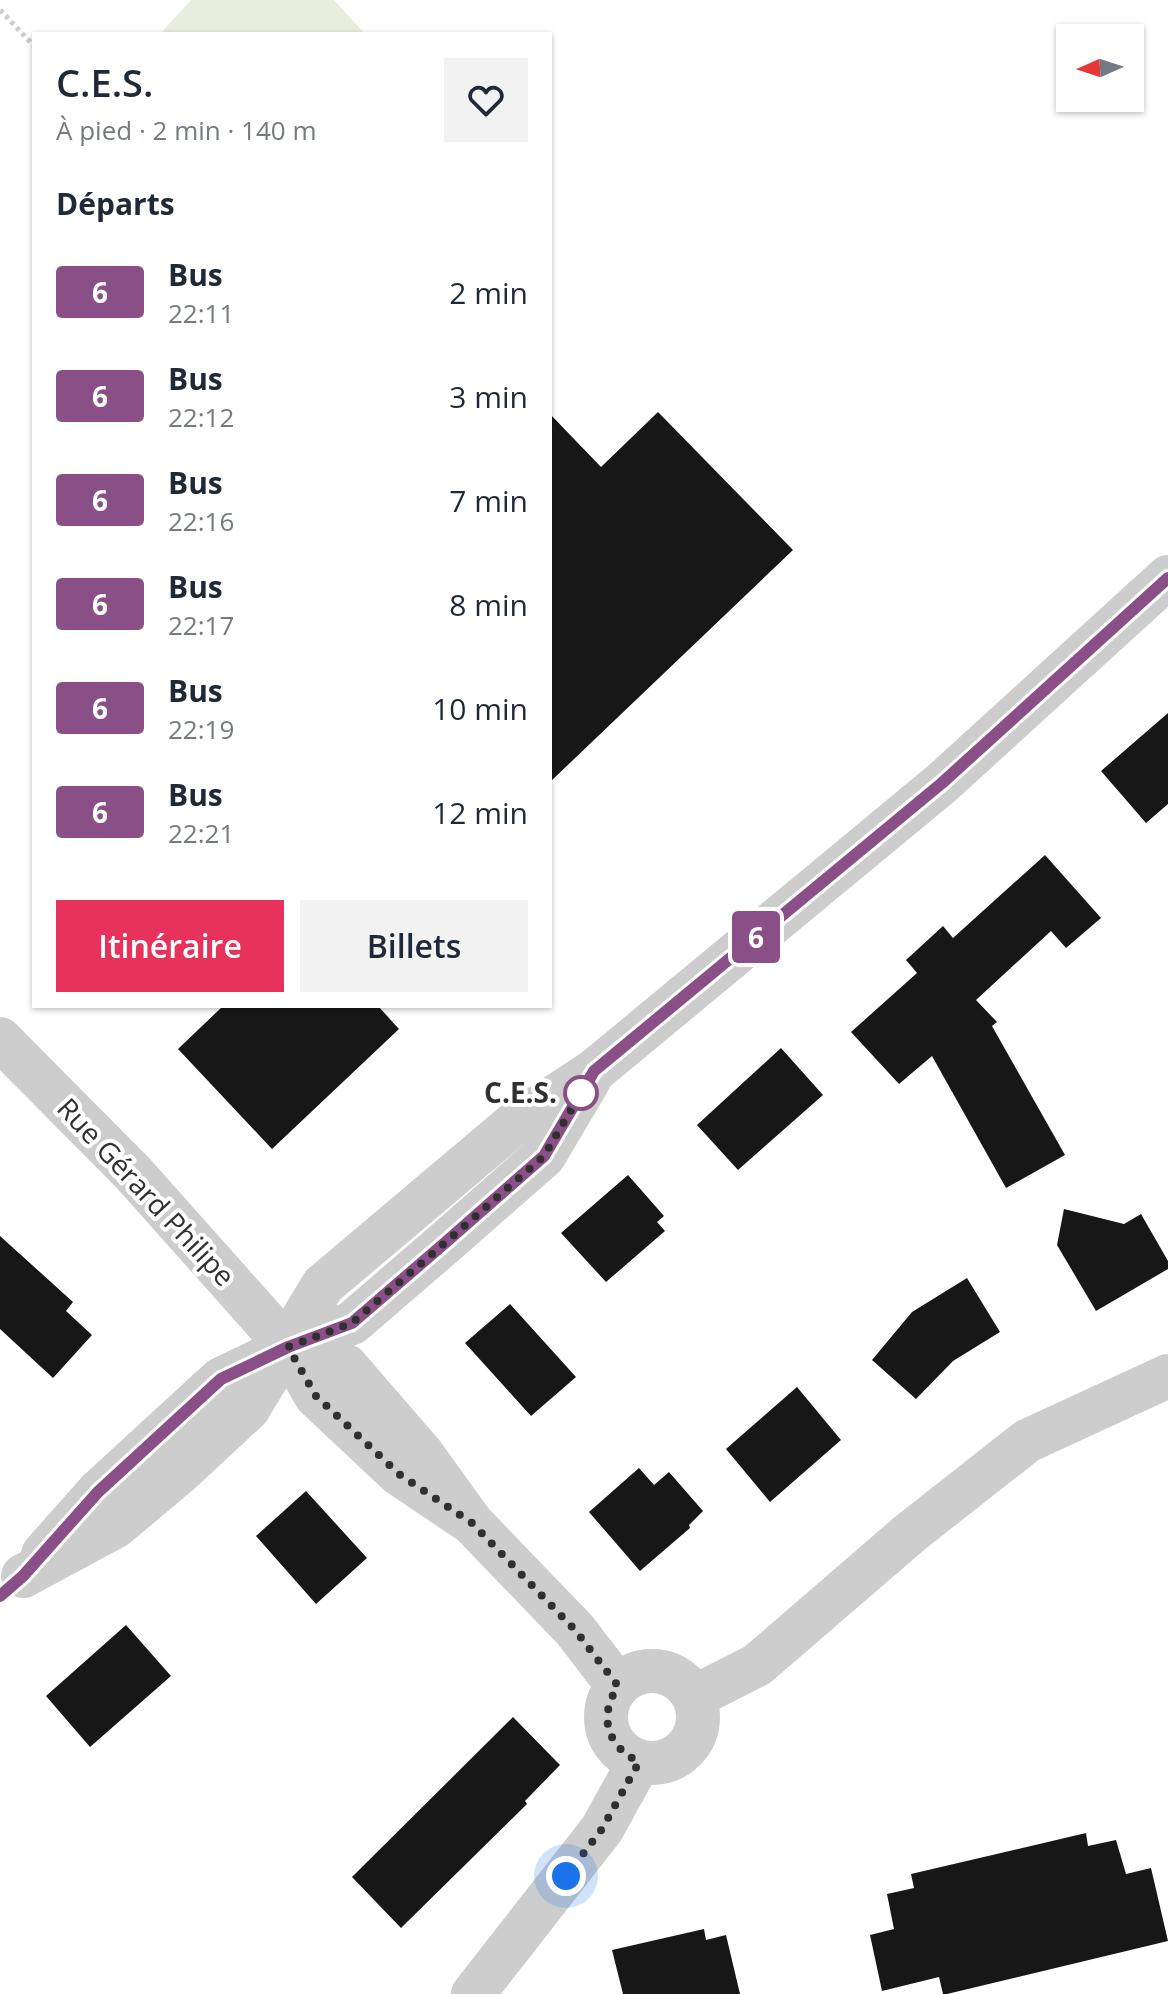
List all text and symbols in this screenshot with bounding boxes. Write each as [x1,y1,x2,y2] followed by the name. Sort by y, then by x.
[1056,24,1144,112] north arrow
[1056,24,1144,112] map controls
[56,56,153,108] text: C.E.S.
[444,58,528,142] button: heart
[56,112,316,148] text: À pied · 2 min · 140 m
[56,183,175,224] text: Départs
[168,254,223,295] text: Bus
[449,272,528,313] text: 2 min
[92,273,108,311] text: 6
[168,295,234,331] text: 22:11
[168,358,223,399] text: Bus
[449,376,528,417] text: 3 min
[92,377,108,415] text: 6
[168,399,234,435] text: 22:12
[168,462,223,503] text: Bus
[449,480,528,521] text: 7 min
[92,481,108,519] text: 6
[168,503,234,539] text: 22:16
[168,566,223,607] text: Bus
[449,584,528,625] text: 8 min
[92,585,108,623] text: 6
[168,607,234,643] text: 22:17
[168,670,223,711] text: Bus
[432,688,528,729] text: 10 min
[92,689,108,727] text: 6
[168,711,234,747] text: 22:19
[168,774,223,815] text: Bus
[432,792,528,833] text: 12 min
[92,793,108,831] text: 6
[168,815,234,851] text: 22:21
[56,900,284,992] button: Itinéraire
[300,900,528,992] button: Billets
[730,911,782,963] line badge: 6
[748,918,764,956] text: 6
[484,1073,557,1111] place label: C.E.S.
[564,1076,598,1110] marker: C.E.S.
[49,1089,244,1294] street label: Rue Gérard Philipe
[546,1856,586,1896] your location

